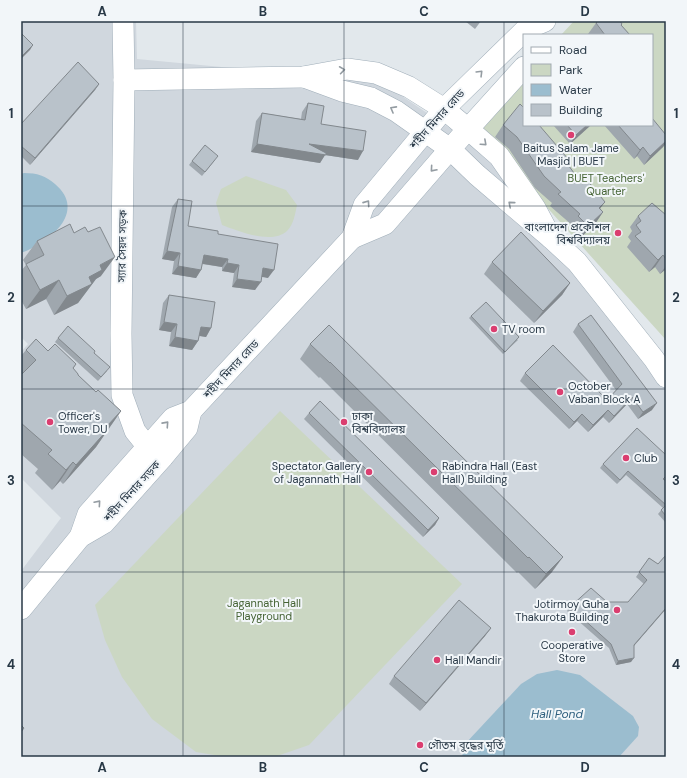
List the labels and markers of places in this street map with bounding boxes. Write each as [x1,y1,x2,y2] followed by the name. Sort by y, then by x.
[566,130,576,140] marker: Baitus Salam Jame Masjid | BUET
[523,141,619,168] place label: Baitus Salam Jame Masjid | BUET
[524,220,611,247] place label: বাংলাদেশ প্রকৌশল বিশ্ববিদ্যালয়
[613,228,623,238] marker: বাংলাদেশ প্রকৌশল বিশ্ববিদ্যালয়
[502,322,545,336] place label: TV room
[489,324,499,334] marker: TV room
[568,379,641,406] place label: October Vaban Block A
[555,387,565,397] marker: October Vaban Block A
[58,409,107,436] place label: Officer's Tower, DU
[351,409,405,436] place label: ঢাকা বিশ্ববিদ্যালয়
[45,417,55,427] marker: Officer's Tower, DU
[339,417,349,427] marker: ঢাকা বিশ্ববিদ্যালয়
[634,451,658,465] place label: Club
[621,453,631,463] marker: Club
[272,459,361,486] place label: Spectator Gallery of Jagannath Hall
[442,459,537,486] place label: Rabindra Hall (East Hall) Building
[364,467,374,477] marker: Spectator Gallery of Jagannath Hall
[429,467,439,477] marker: Rabindra Hall (East Hall) Building
[515,597,609,624] place label: Jotirmoy Guha Thakurota Building
[612,605,622,615] marker: Jotirmoy Guha Thakurota Building
[567,627,577,637] marker: Cooperative Store
[541,638,603,665] place label: Cooperative Store
[445,653,501,667] place label: Hall Mandir
[432,655,442,665] marker: Hall Mandir
[428,738,504,752] place label: গৌতম বুদ্ধের মূর্তি
[415,740,425,750] marker: গৌতম বুদ্ধের মূর্তি

